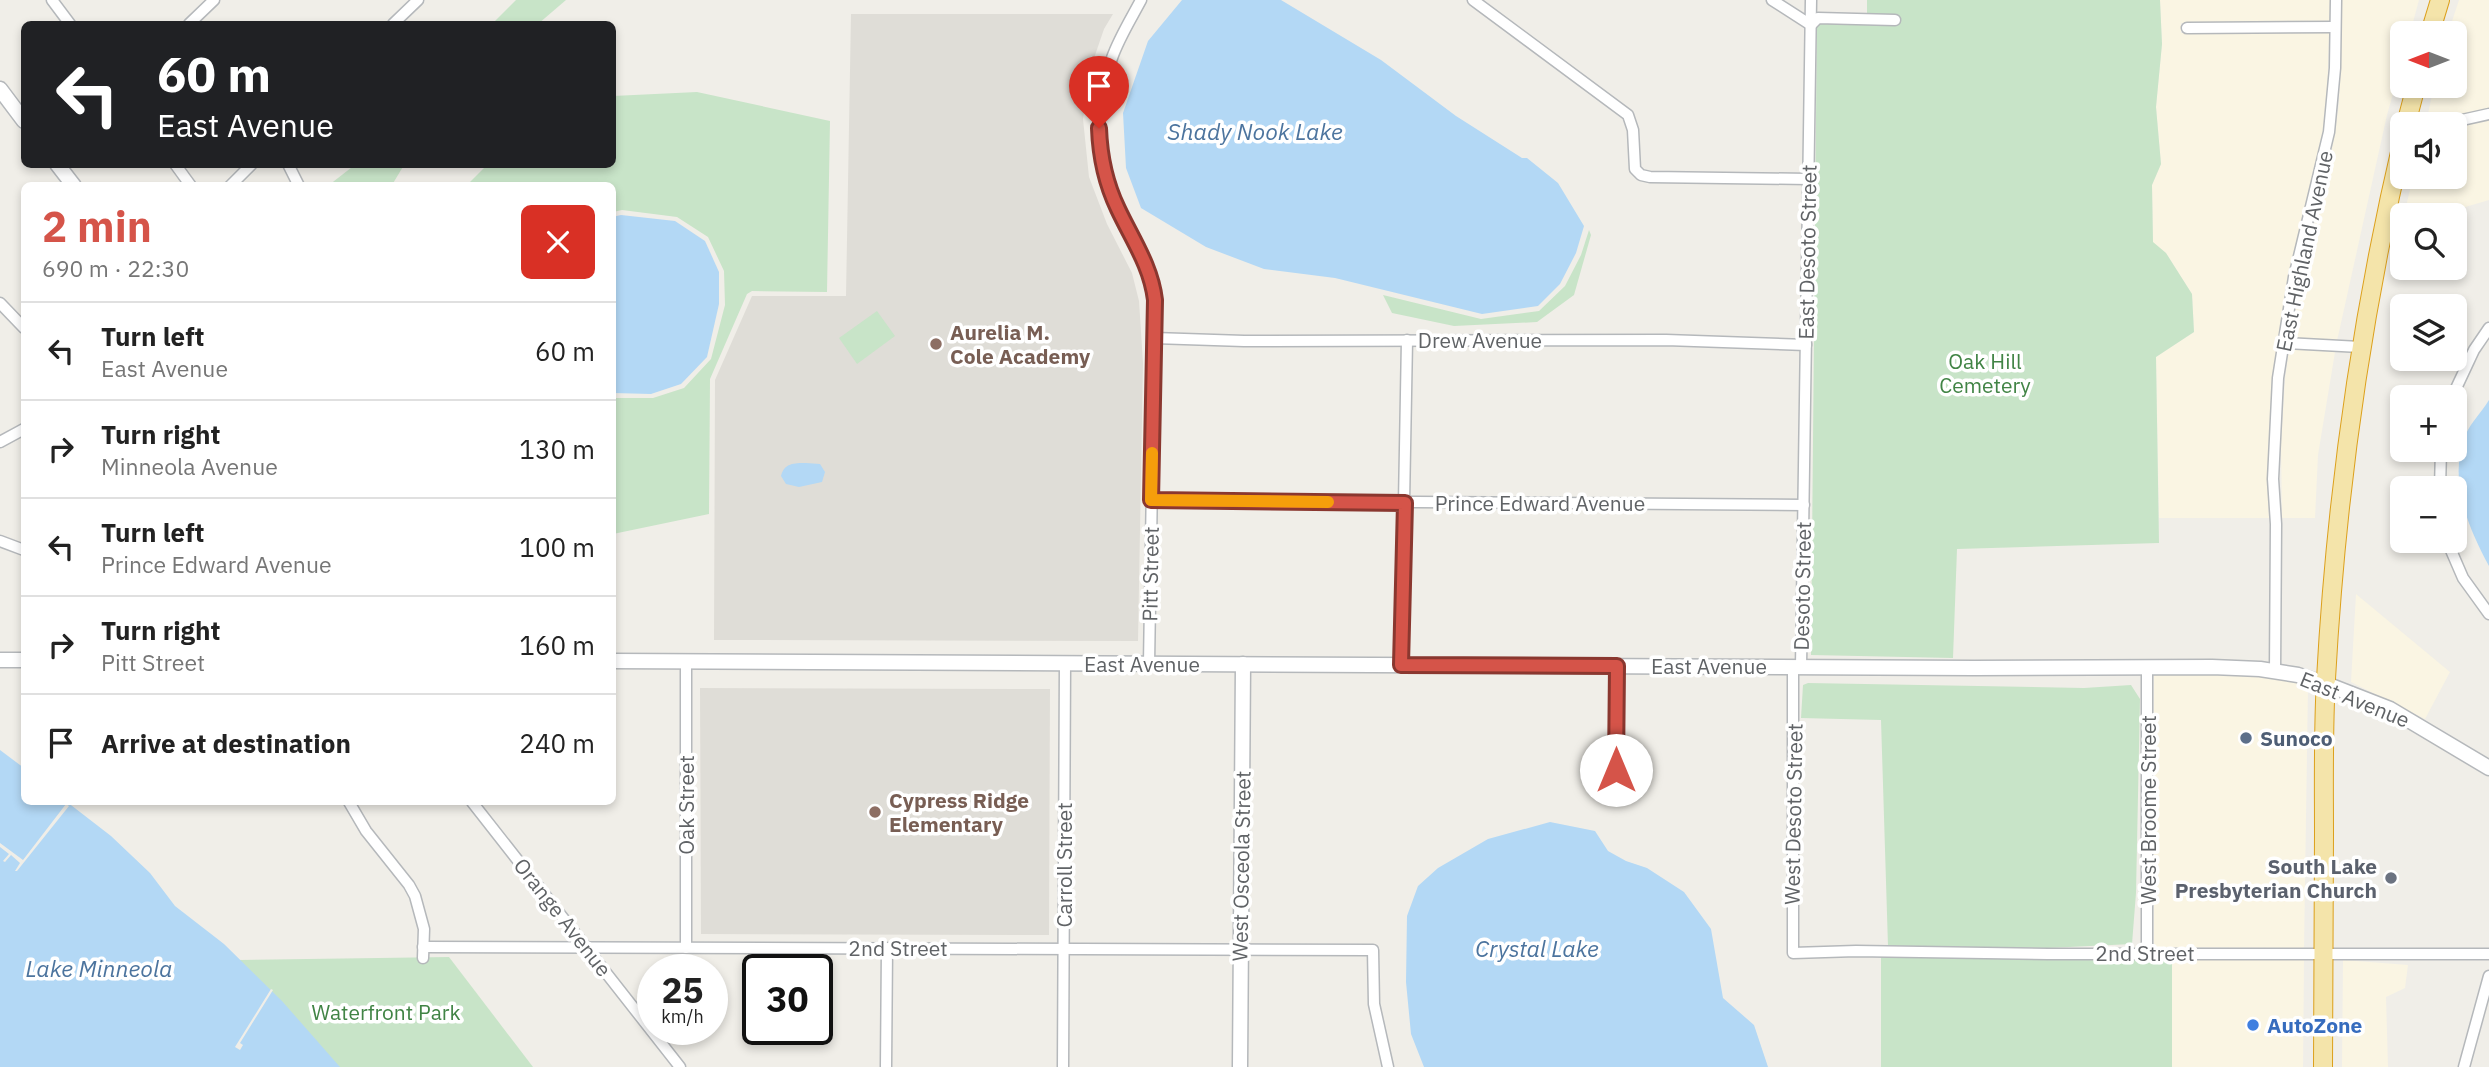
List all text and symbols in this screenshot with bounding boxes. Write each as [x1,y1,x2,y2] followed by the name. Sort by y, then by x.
[2390,21,2468,98] north arrow
[2390,21,2467,553] map controls
[157,42,271,105] text: 60 m
[42,49,133,140] icon: left
[1069,56,1129,128] pin
[1080,67,1118,105] icon: arrive
[157,104,334,146] text: East Avenue
[2390,112,2467,189] button: sound
[1167,116,1343,146] water label: Shady Nook Lake
[2269,148,2339,354] street label: East Highland Avenue
[1791,164,1823,340] street label: East Desoto Street
[42,199,152,254] text: 2 min
[2390,203,2467,280] button: search
[521,205,595,279] button: close
[42,253,189,283] text: 690 m · 22:30
[2390,294,2467,371] button: layers
[950,318,1091,370] place label: Aurelia M. Cole Academy
[101,319,204,353] text: Turn left
[1418,326,1542,354] street label: Drew Avenue
[42,332,80,370] icon: left
[535,334,595,368] text: 60 m
[928,336,944,352] marker: Aurelia M. Cole Academy
[1939,347,2031,399] park label: Oak Hill Cemetery
[101,353,228,383] text: East Avenue
[2390,385,2467,462] button: +
[101,417,220,451] text: Turn right
[42,430,80,468] icon: right
[519,432,595,466] text: 130 m
[101,451,278,481] text: Minneola Avenue
[2390,476,2467,553] button: −
[1435,489,1645,517] street label: Prince Edward Avenue
[101,515,204,549] text: Turn left
[1787,521,1817,651] street label: Desoto Street
[1135,526,1165,622] street label: Pitt Street
[42,528,80,566] icon: left
[519,530,595,564] text: 100 m
[101,549,332,579] text: Prince Edward Avenue
[101,613,220,647] text: Turn right
[42,626,80,664] icon: right
[519,628,595,662] text: 160 m
[101,647,205,677] text: Pitt Street
[1084,650,1200,678] street label: East Avenue
[1651,652,1767,680] street label: East Avenue
[2296,664,2414,734] street label: East Avenue
[2134,715,2162,905] street label: West Broome Street
[1777,723,1809,905] street label: West Desoto Street
[42,724,80,762] icon: arrive
[2260,724,2333,752] place label: Sunoco
[101,726,351,760] text: Arrive at destination
[519,726,595,760] text: 240 m
[2238,730,2254,746] marker: Sunoco
[1579,733,1653,807] position arrow
[672,755,700,855] street label: Oak Street
[1225,770,1257,962] street label: West Osceola Street
[889,786,1029,838] place label: Cypress Ridge Elementary
[1050,802,1078,928] street label: Carroll Street
[867,804,883,820] marker: Cypress Ridge Elementary
[508,852,618,982] street label: Orange Avenue
[2175,852,2377,904] place label: South Lake Presbyterian Church
[2383,870,2399,886] marker: South Lake Presbyterian Church
[1475,933,1599,963] water label: Crystal Lake
[848,934,948,962] street label: 2nd Street
[2095,939,2195,967] street label: 2nd Street
[26,953,172,983] water label: Lake Minneola
[742,954,833,1045] speed limit sign: 30
[661,967,704,1013] text: 25
[311,998,461,1026] park label: Waterfront Park
[661,1005,704,1028] text: km/h
[2267,1011,2363,1039] place label: AutoZone
[2245,1017,2261,1033] marker: AutoZone

